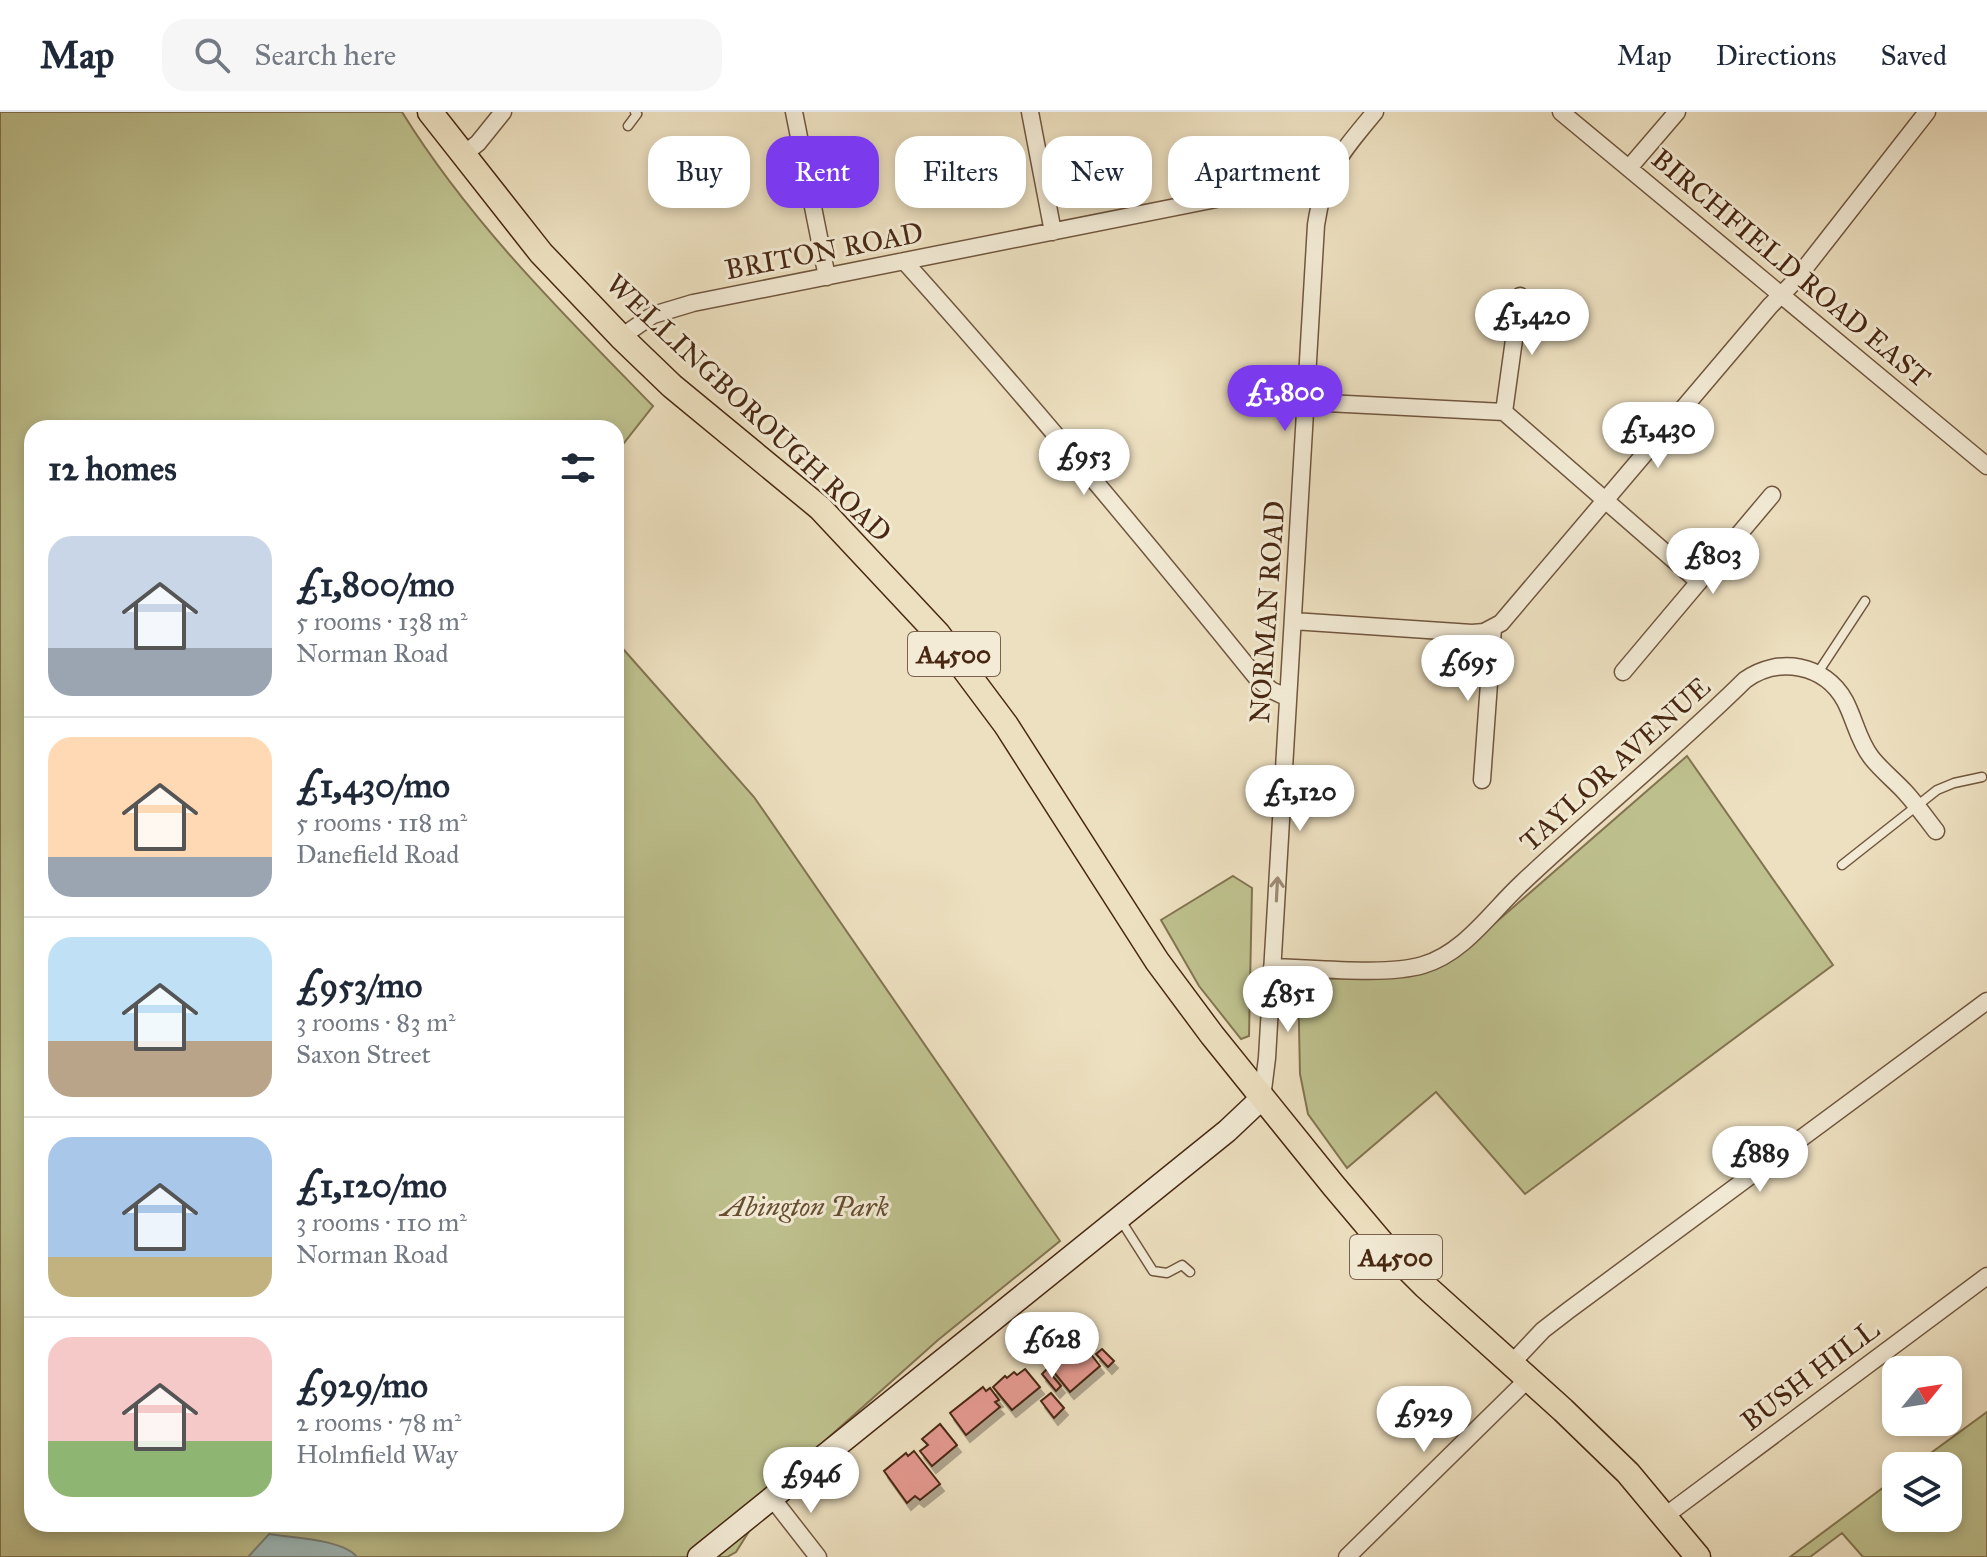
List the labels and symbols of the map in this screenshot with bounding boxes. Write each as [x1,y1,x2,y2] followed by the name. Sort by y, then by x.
[1644,141,1938,395] street label: BIRCHFIELD ROAD EAST
[722,215,926,287] street label: BRITON ROAD
[599,267,899,549] street label: WELLINGBOROUGH ROAD
[1467,289,1597,357] pin: £1,420
[1220,365,1350,433] pin: £1,800
[1593,402,1723,470] pin: £1,430
[1037,429,1131,497] pin: £953
[1242,500,1292,724] street label: NORMAN ROAD
[1666,528,1760,596] pin: £803
[908,632,1000,676] road number: A4500
[1421,635,1515,703] pin: £695
[1512,669,1718,859] street label: TAYLOR AVENUE
[1235,765,1365,833] pin: £1,120
[1270,876,1285,903] one-way arrow
[1241,966,1335,1034] pin: £851
[1713,1126,1807,1194] pin: £889
[718,1189,889,1224] park label: Abington Park
[1350,1235,1442,1279] road number: A4500
[1734,1311,1886,1438] street label: BUSH HILL
[1005,1312,1099,1380] pin: £628
[1882,1356,1962,1436] north arrow
[1377,1386,1471,1454] pin: £929
[764,1447,858,1515] pin: £946

